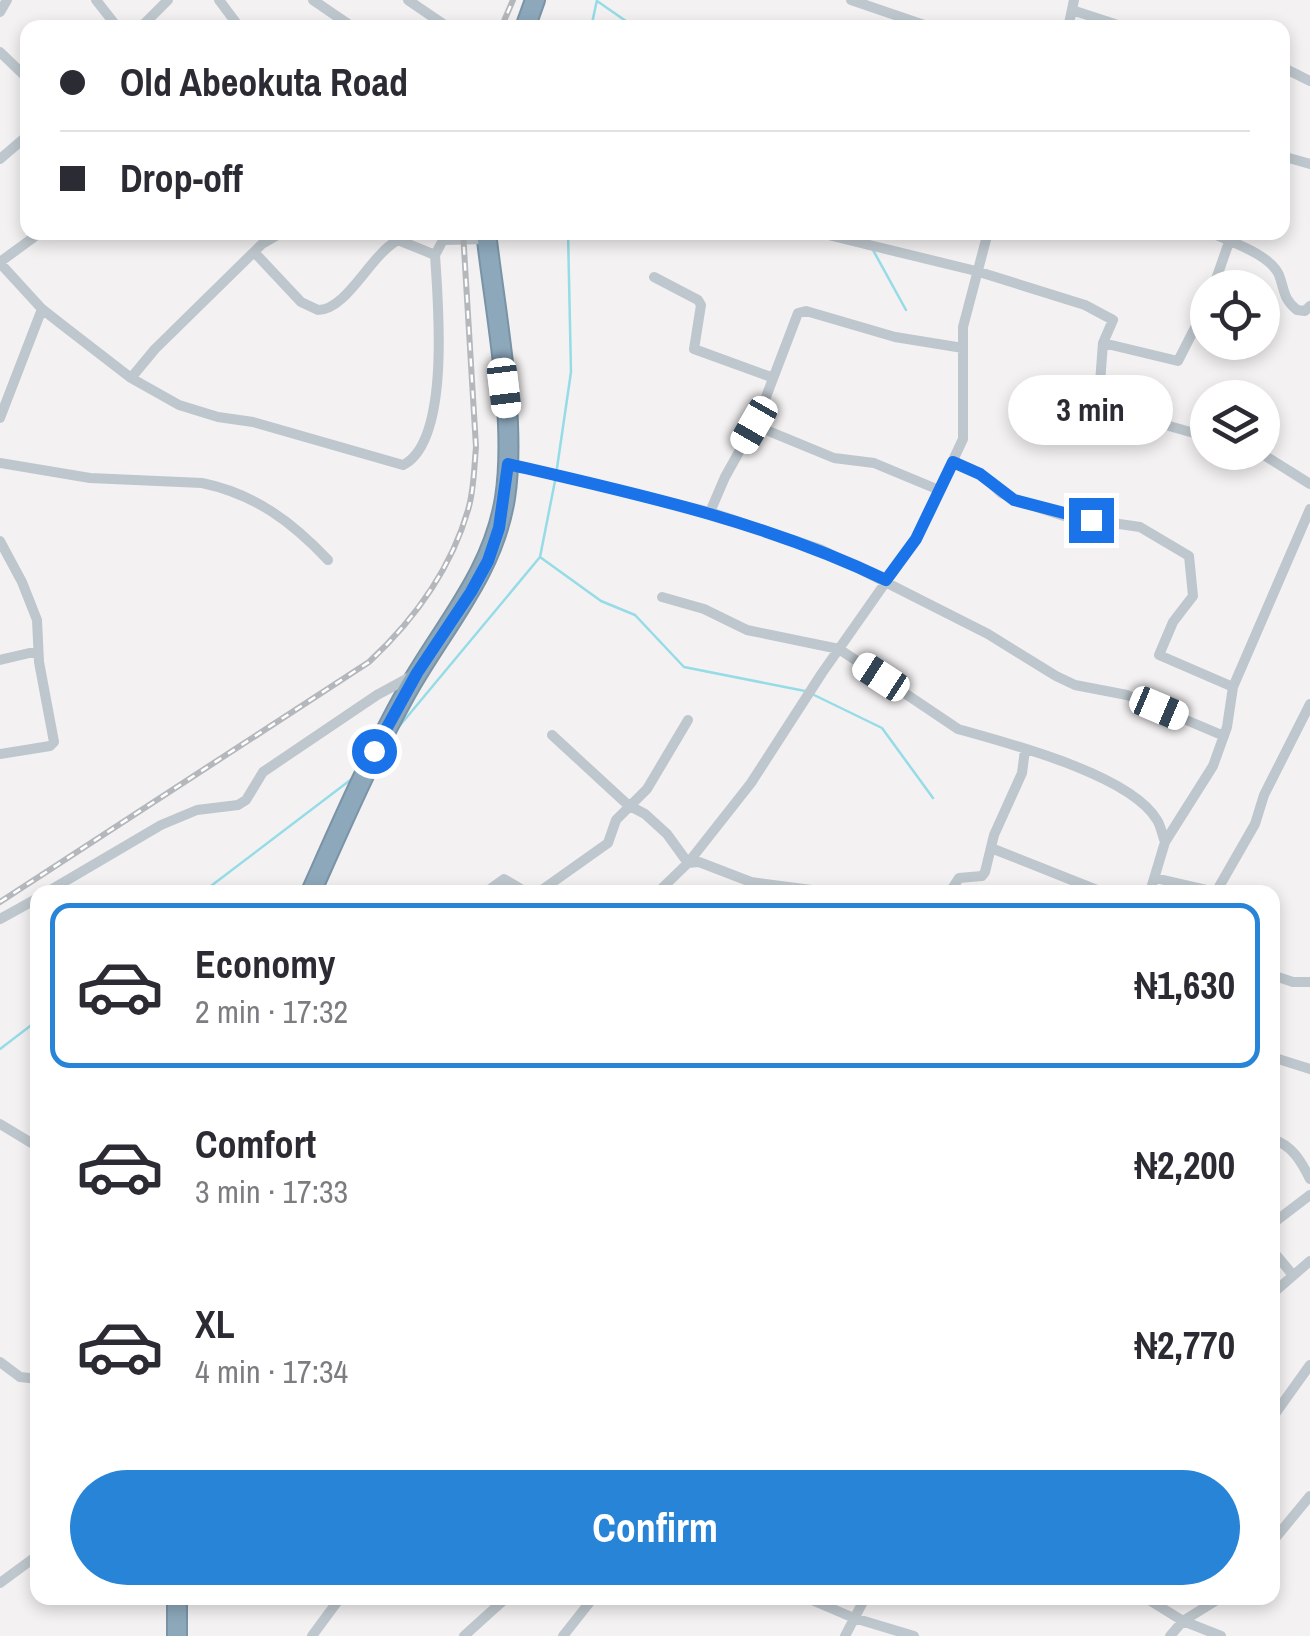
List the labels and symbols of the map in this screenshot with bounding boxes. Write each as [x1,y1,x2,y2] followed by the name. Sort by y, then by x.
[485,356,523,420] car
[1008,375,1174,445] callout: 3 min
[726,392,782,458] car
[1069,498,1114,543] route end
[848,648,914,706] car
[1126,682,1192,734] car
[352,729,397,774] route start

